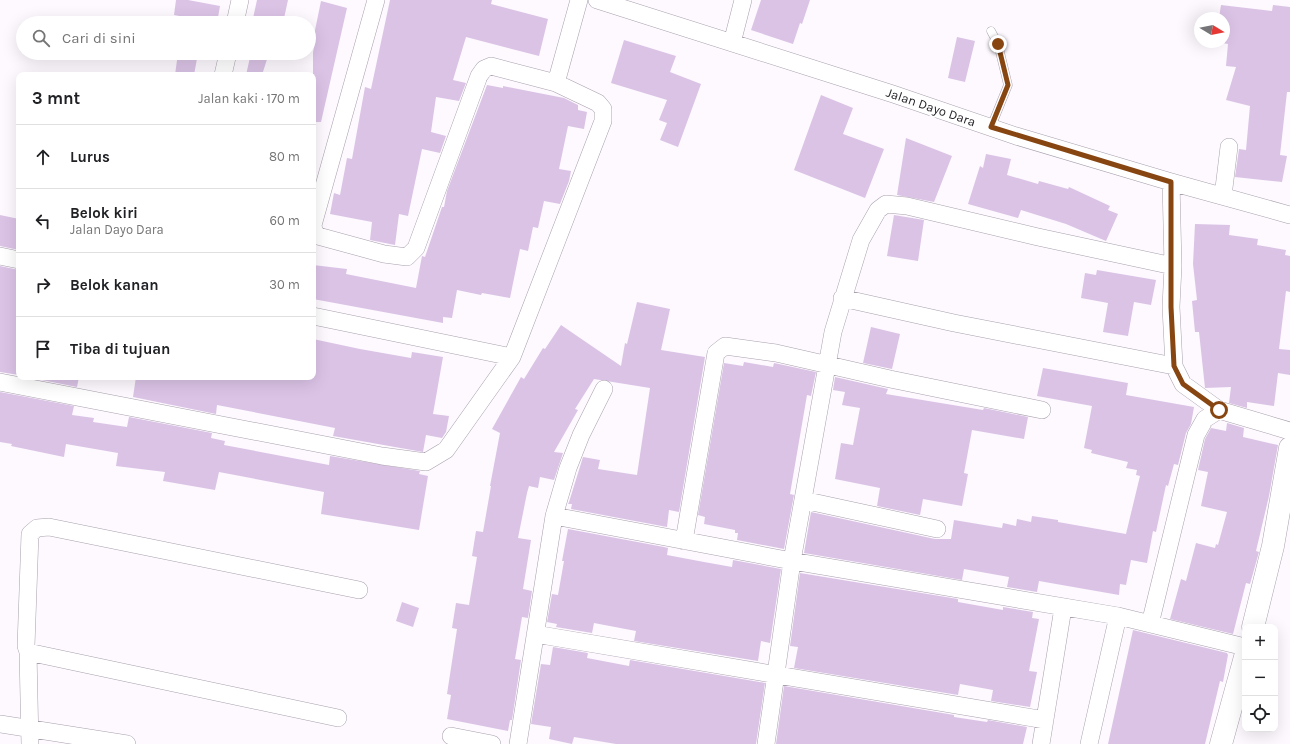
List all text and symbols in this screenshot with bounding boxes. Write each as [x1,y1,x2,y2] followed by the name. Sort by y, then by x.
[1194,12,1230,48] north arrow
[16,16,316,60] search box
[30,27,52,49] icon: search
[62,29,136,47] text: Cari di sini
[989,35,1007,53] route end
[884,85,978,129] street label: Jalan Dayo Dara
[32,88,80,108] text: 3 mnt
[198,91,300,106] text: Jalan kaki · 170 m
[32,146,54,168] icon: ahead
[70,148,110,166] text: Lurus
[269,149,300,164] text: 80 m
[70,204,138,222] text: Belok kiri
[32,210,54,232] icon: left
[270,213,300,228] text: 60 m
[70,222,164,237] text: Jalan Dayo Dara
[32,274,54,296] icon: right
[70,276,159,294] text: Belok kanan
[269,277,300,292] text: 30 m
[32,338,54,360] icon: arrive
[70,340,170,358] text: Tiba di tujuan
[1210,401,1228,419] route start
[1242,624,1278,732] map controls
[1242,624,1278,660] button: +
[1242,660,1278,696] button: −
[1242,696,1278,732] button: locate

